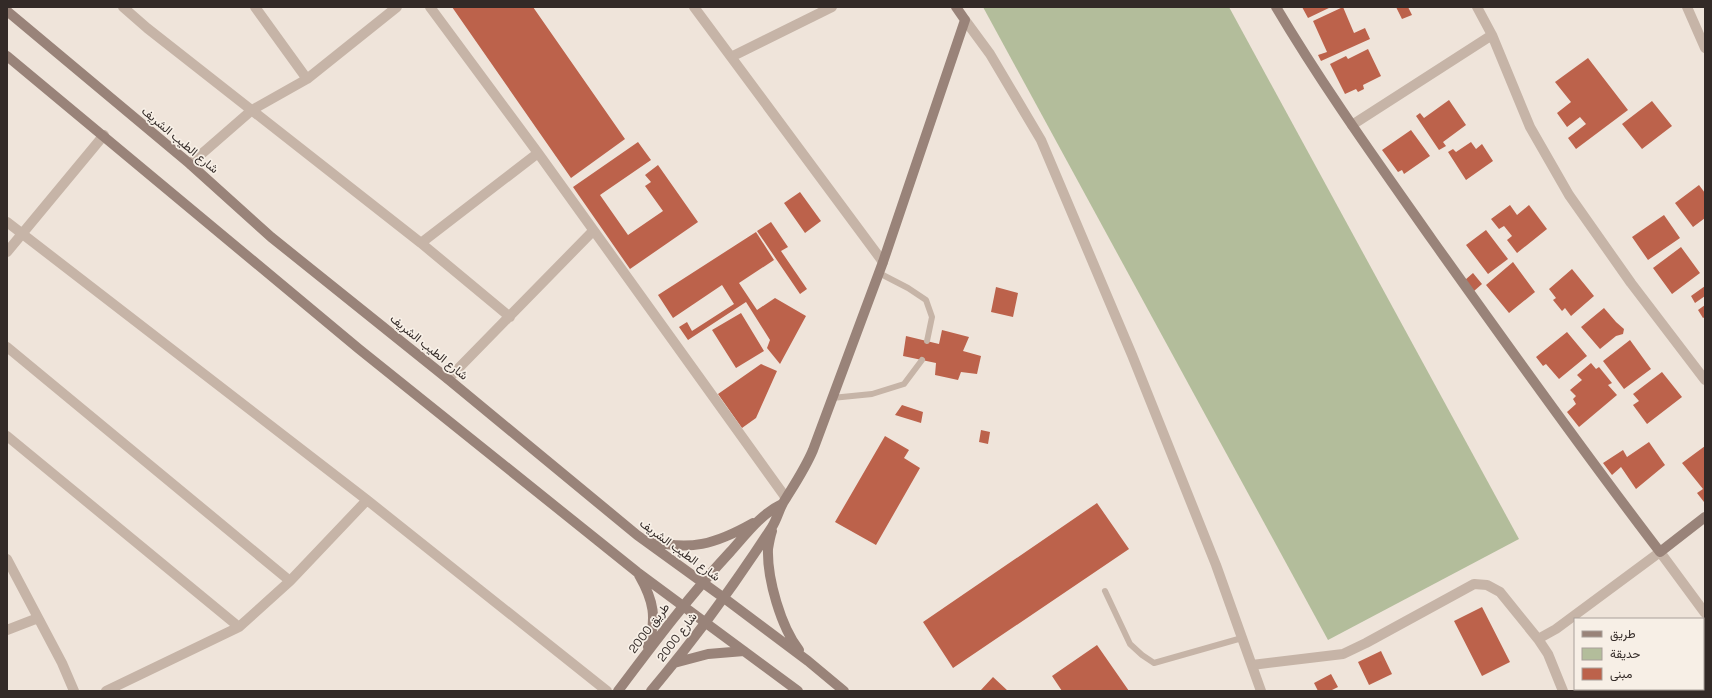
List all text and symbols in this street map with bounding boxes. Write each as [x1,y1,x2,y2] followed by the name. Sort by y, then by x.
[137,103,222,178] street label: شارع الطيب الشريف
[386,311,471,384] street label: شارع الطيب الشريف
[636,515,724,586] street label: شارع الطيب الشريف
[625,600,673,656] street label: طريق 2000
[653,609,702,665] street label: شارع 2000
[1574,618,1704,690] legend
[1610,626,1636,642] text: طريق
[1610,646,1640,662] text: حديقة
[1610,666,1632,682] text: مبنى

